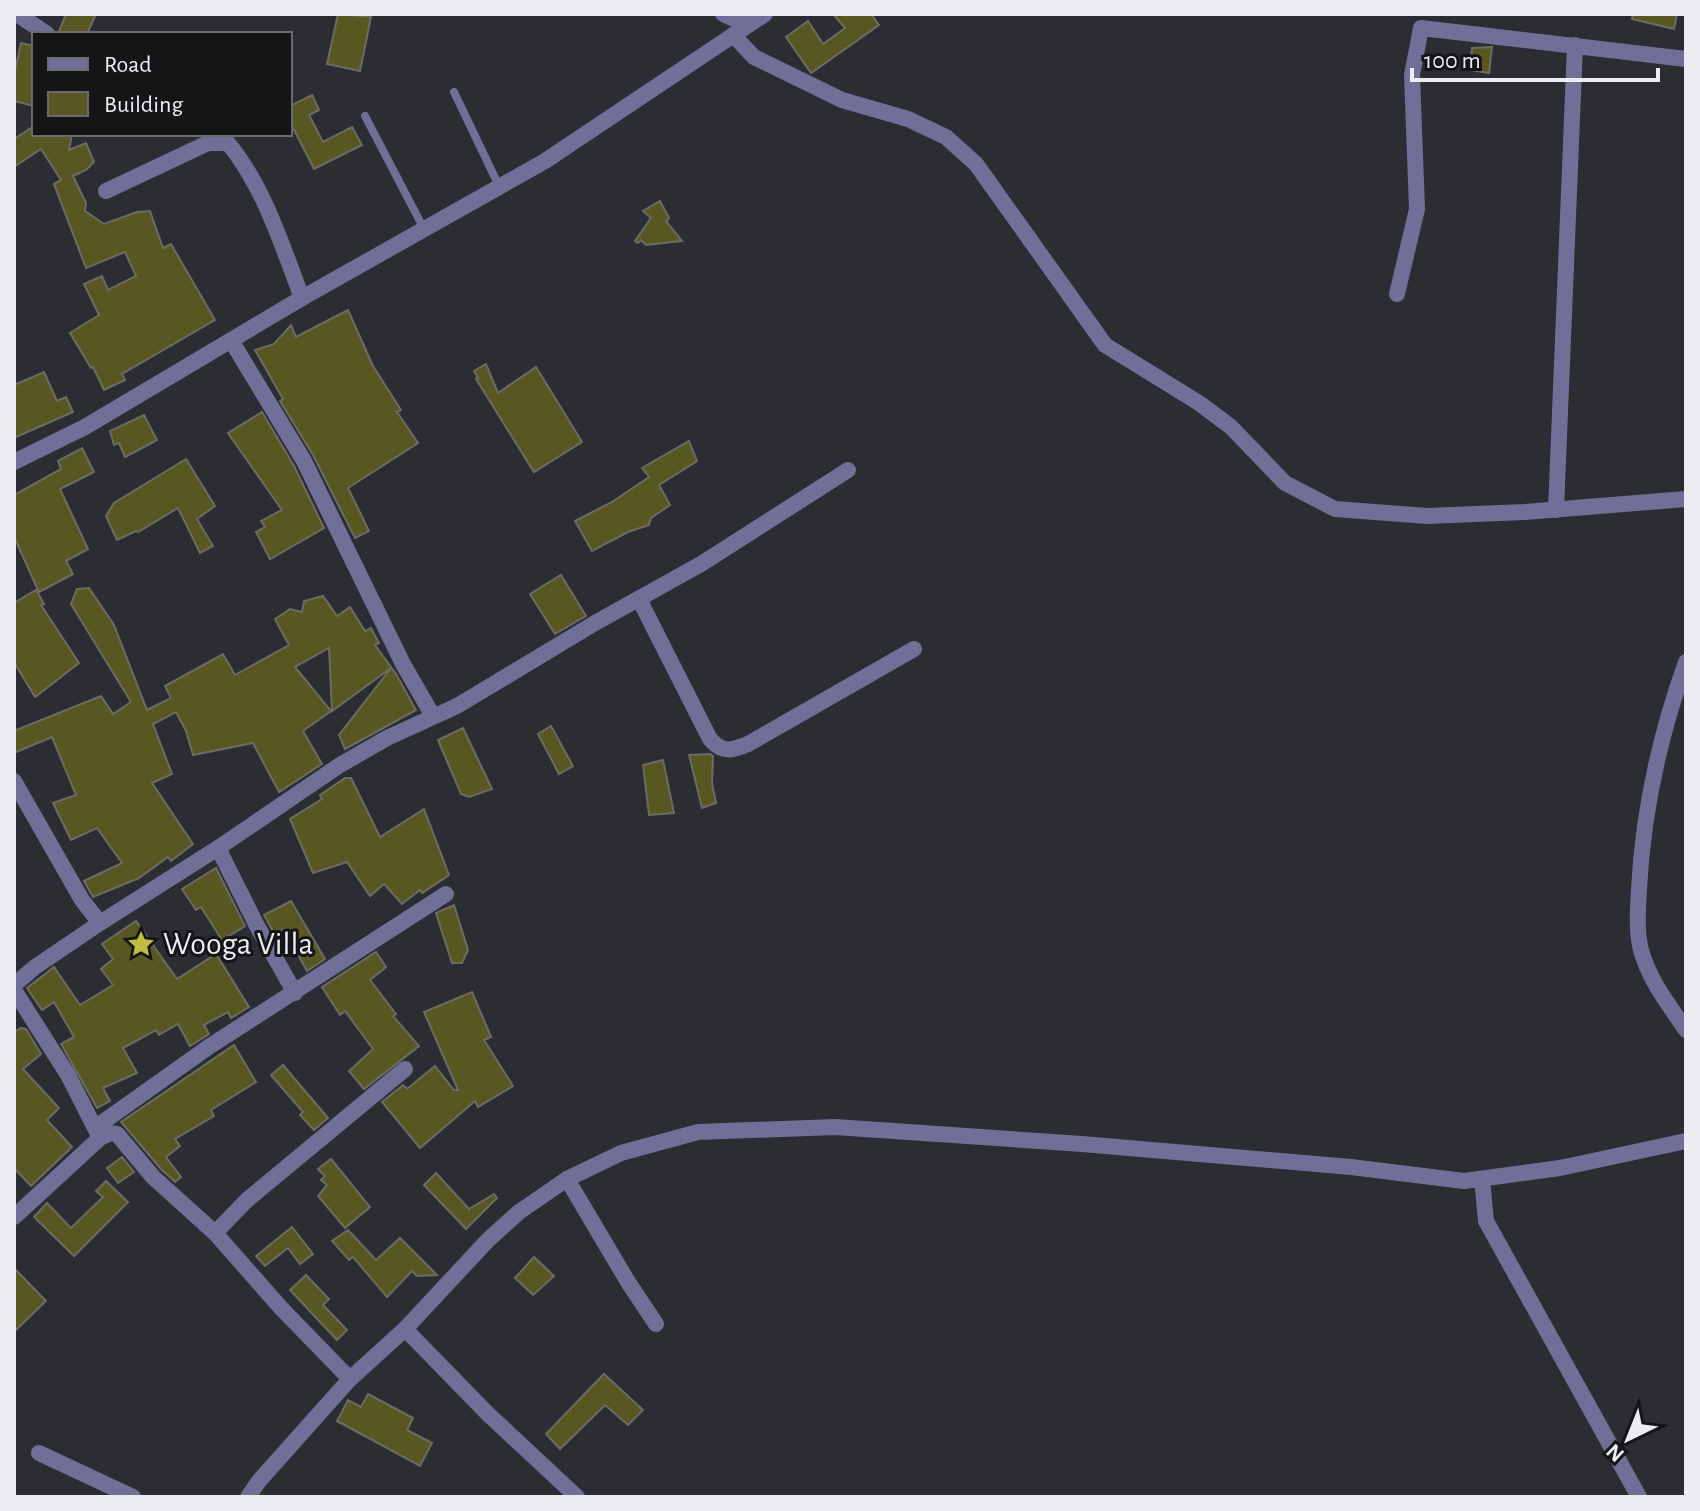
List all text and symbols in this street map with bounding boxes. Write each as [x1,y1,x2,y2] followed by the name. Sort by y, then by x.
[32,32,292,136] legend
[1412,32,1658,82] scale bar
[1424,49,1481,73] text: 100 m
[104,53,152,77] text: Road
[104,93,183,117] text: Building
[163,928,313,960] place label: Wooga Villa
[126,929,156,959] place icon: Wooga Villa
[1588,1399,1668,1479] north arrow
[1602,1440,1628,1466] text: N

